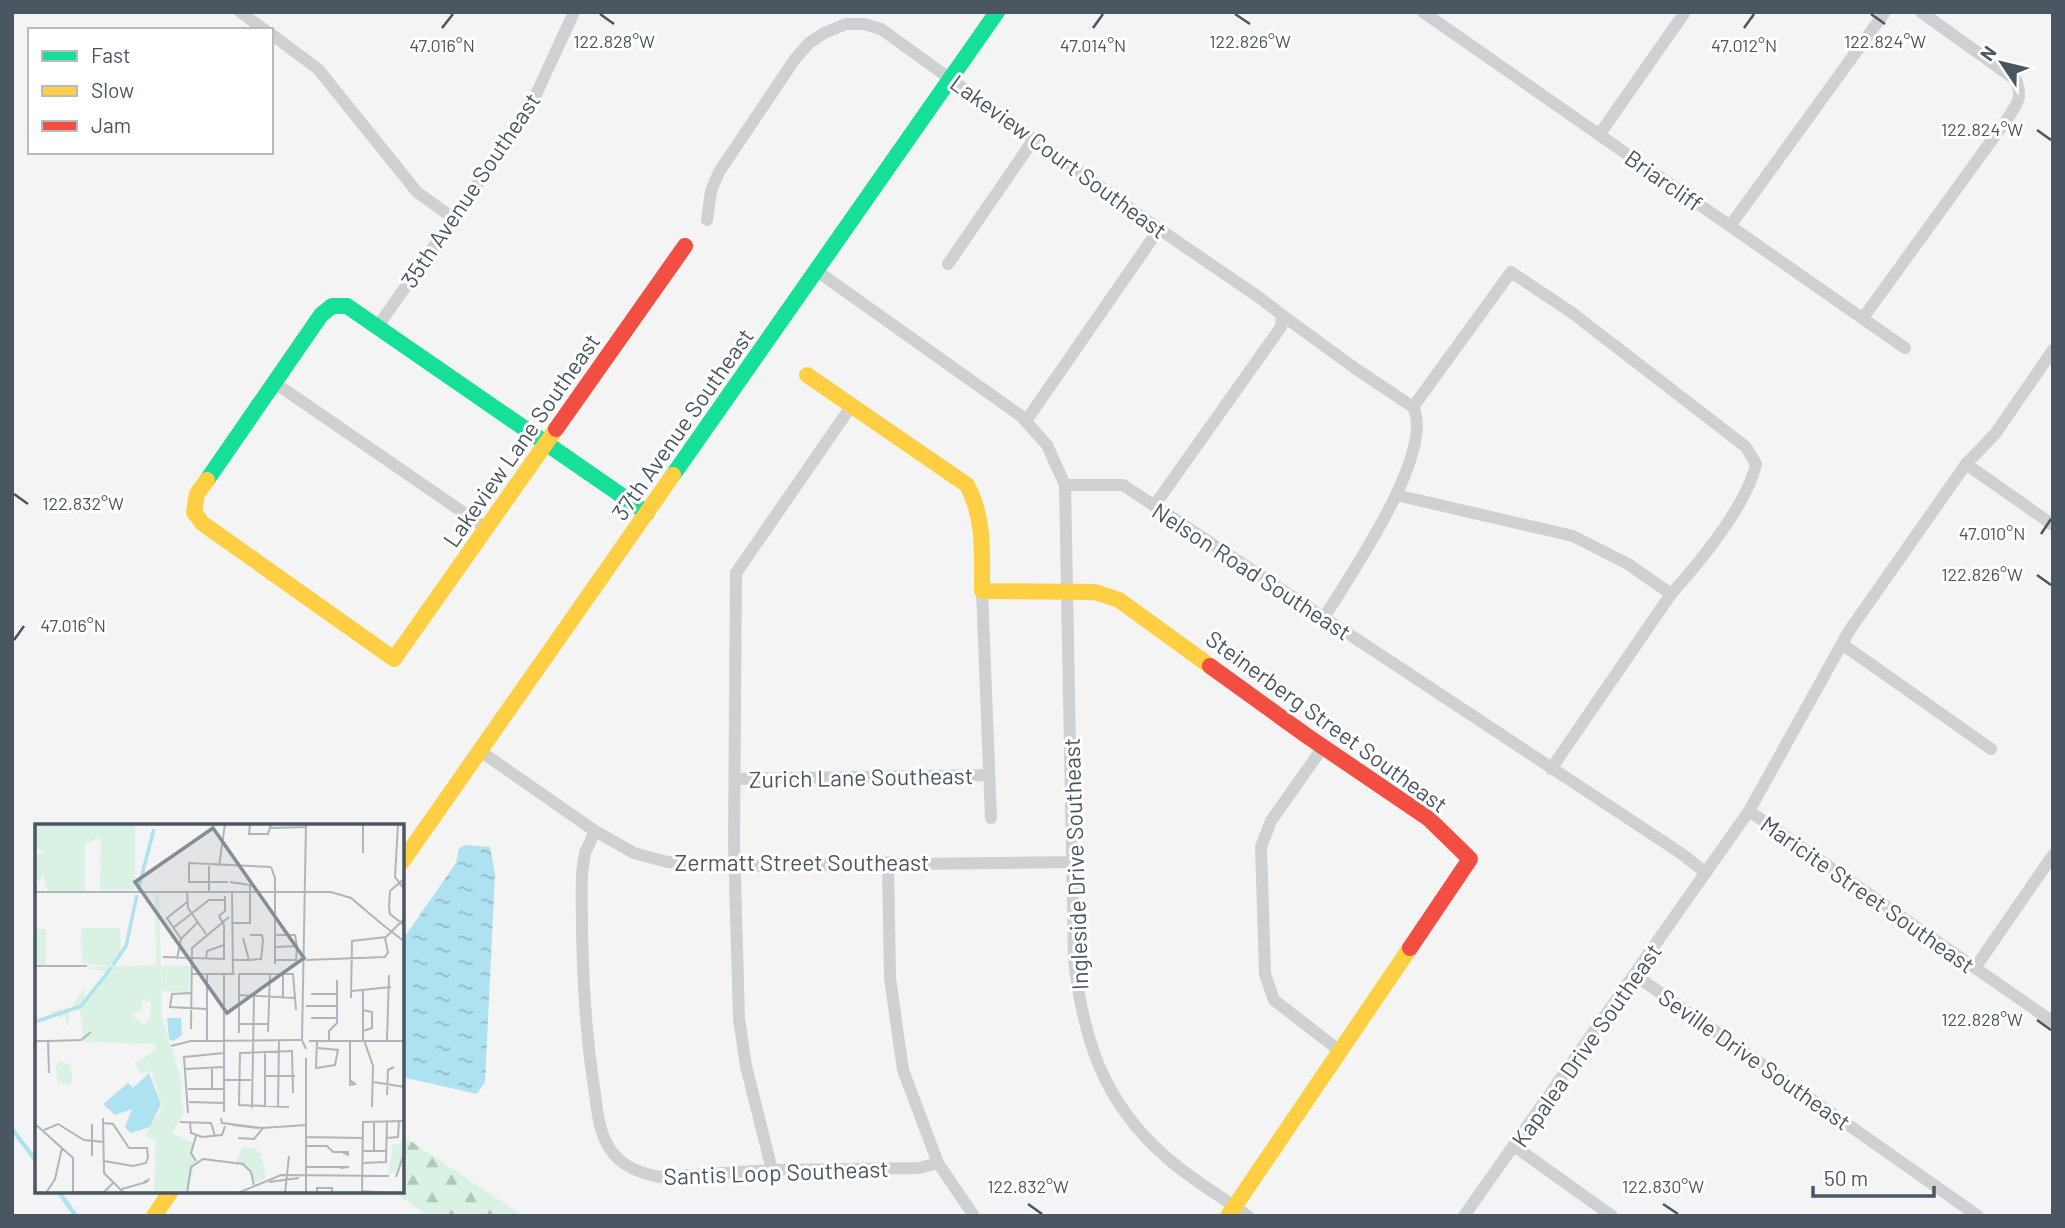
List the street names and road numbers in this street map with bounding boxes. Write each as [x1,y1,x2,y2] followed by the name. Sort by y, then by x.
[945,68,1173,244] street label: Lakeview Court Southeast
[394,87,546,293] street label: 35th Avenue Southeast
[1620,143,1708,217] street label: Briarcliff
[605,323,759,525] street label: 37th Avenue Southeast
[437,328,605,552] street label: Lakeview Lane Southeast
[1147,496,1357,646] street label: Nelson Road Southeast
[1201,624,1453,818] street label: Steinerberg Street Southeast
[1057,737,1093,991] street label: Ingleside Drive Southeast
[749,761,973,793] street label: Zurich Lane Southeast
[1756,809,1980,979] street label: Maricite Street Southeast
[675,848,929,876] street label: Zermatt Street Southeast
[1505,938,1667,1152] street label: Kapalea Drive Southeast
[1654,982,1856,1136] street label: Seville Drive Southeast
[663,1154,889,1190] street label: Santis Loop Southeast

